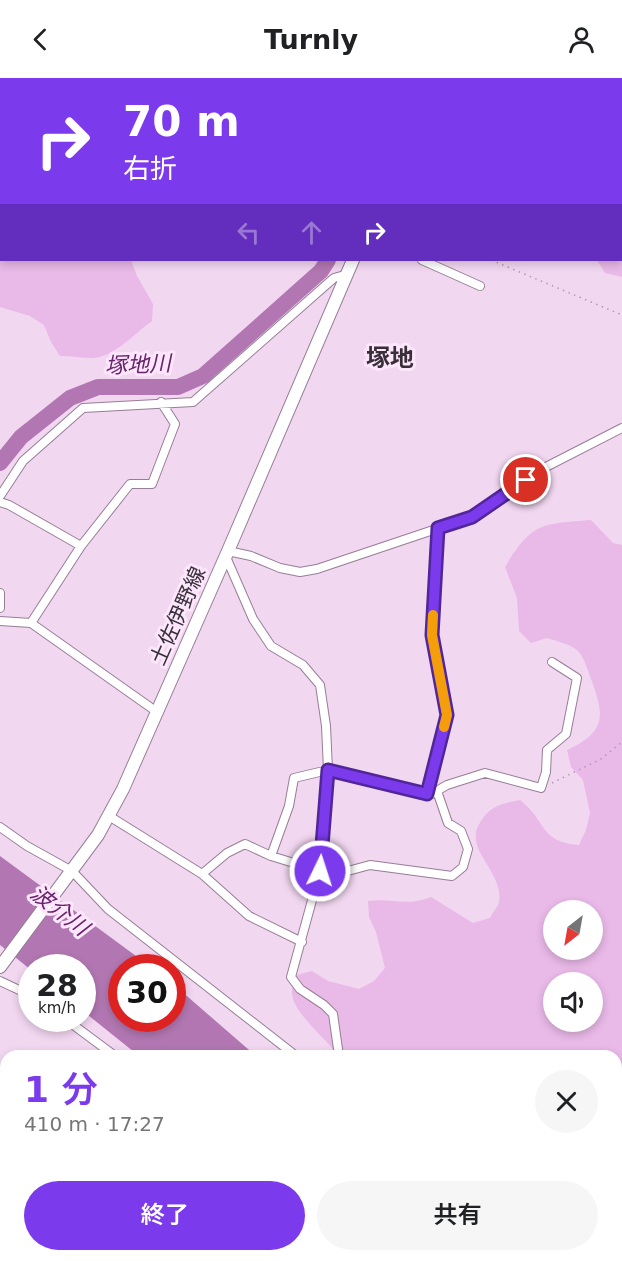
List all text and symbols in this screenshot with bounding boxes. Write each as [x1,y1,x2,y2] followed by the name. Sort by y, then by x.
[24,23,57,56] icon: back
[565,23,598,56] icon: person
[264,24,358,55] text: Turnly
[123,97,240,146] text: 70 m
[24,102,102,180] icon: right
[123,153,177,184] text: 右折
[232,216,265,249] icon: left
[295,216,328,249] icon: ahead
[358,216,391,249] icon: right
[366,344,414,372] district label: 塚地
[105,351,173,378] water label: 塚地川
[500,454,551,505] pin
[509,463,542,496] icon: arrive
[146,563,210,669] street label: 土佐伊野線
[288,839,352,903] position arrow
[26,880,95,942] water label: 波介川
[543,900,603,960] north arrow
[543,900,603,1032] map controls
[108,954,186,1032] speed limit sign: 30
[36,968,78,1003] text: 28
[543,972,603,1032] button: sound
[38,999,76,1017] text: km/h
[24,1069,98,1110] text: 1 分
[535,1070,598,1133] button: close
[24,1112,165,1136] text: 410 m · 17:27
[24,1181,305,1250] button: 終了
[317,1181,598,1250] button: 共有

